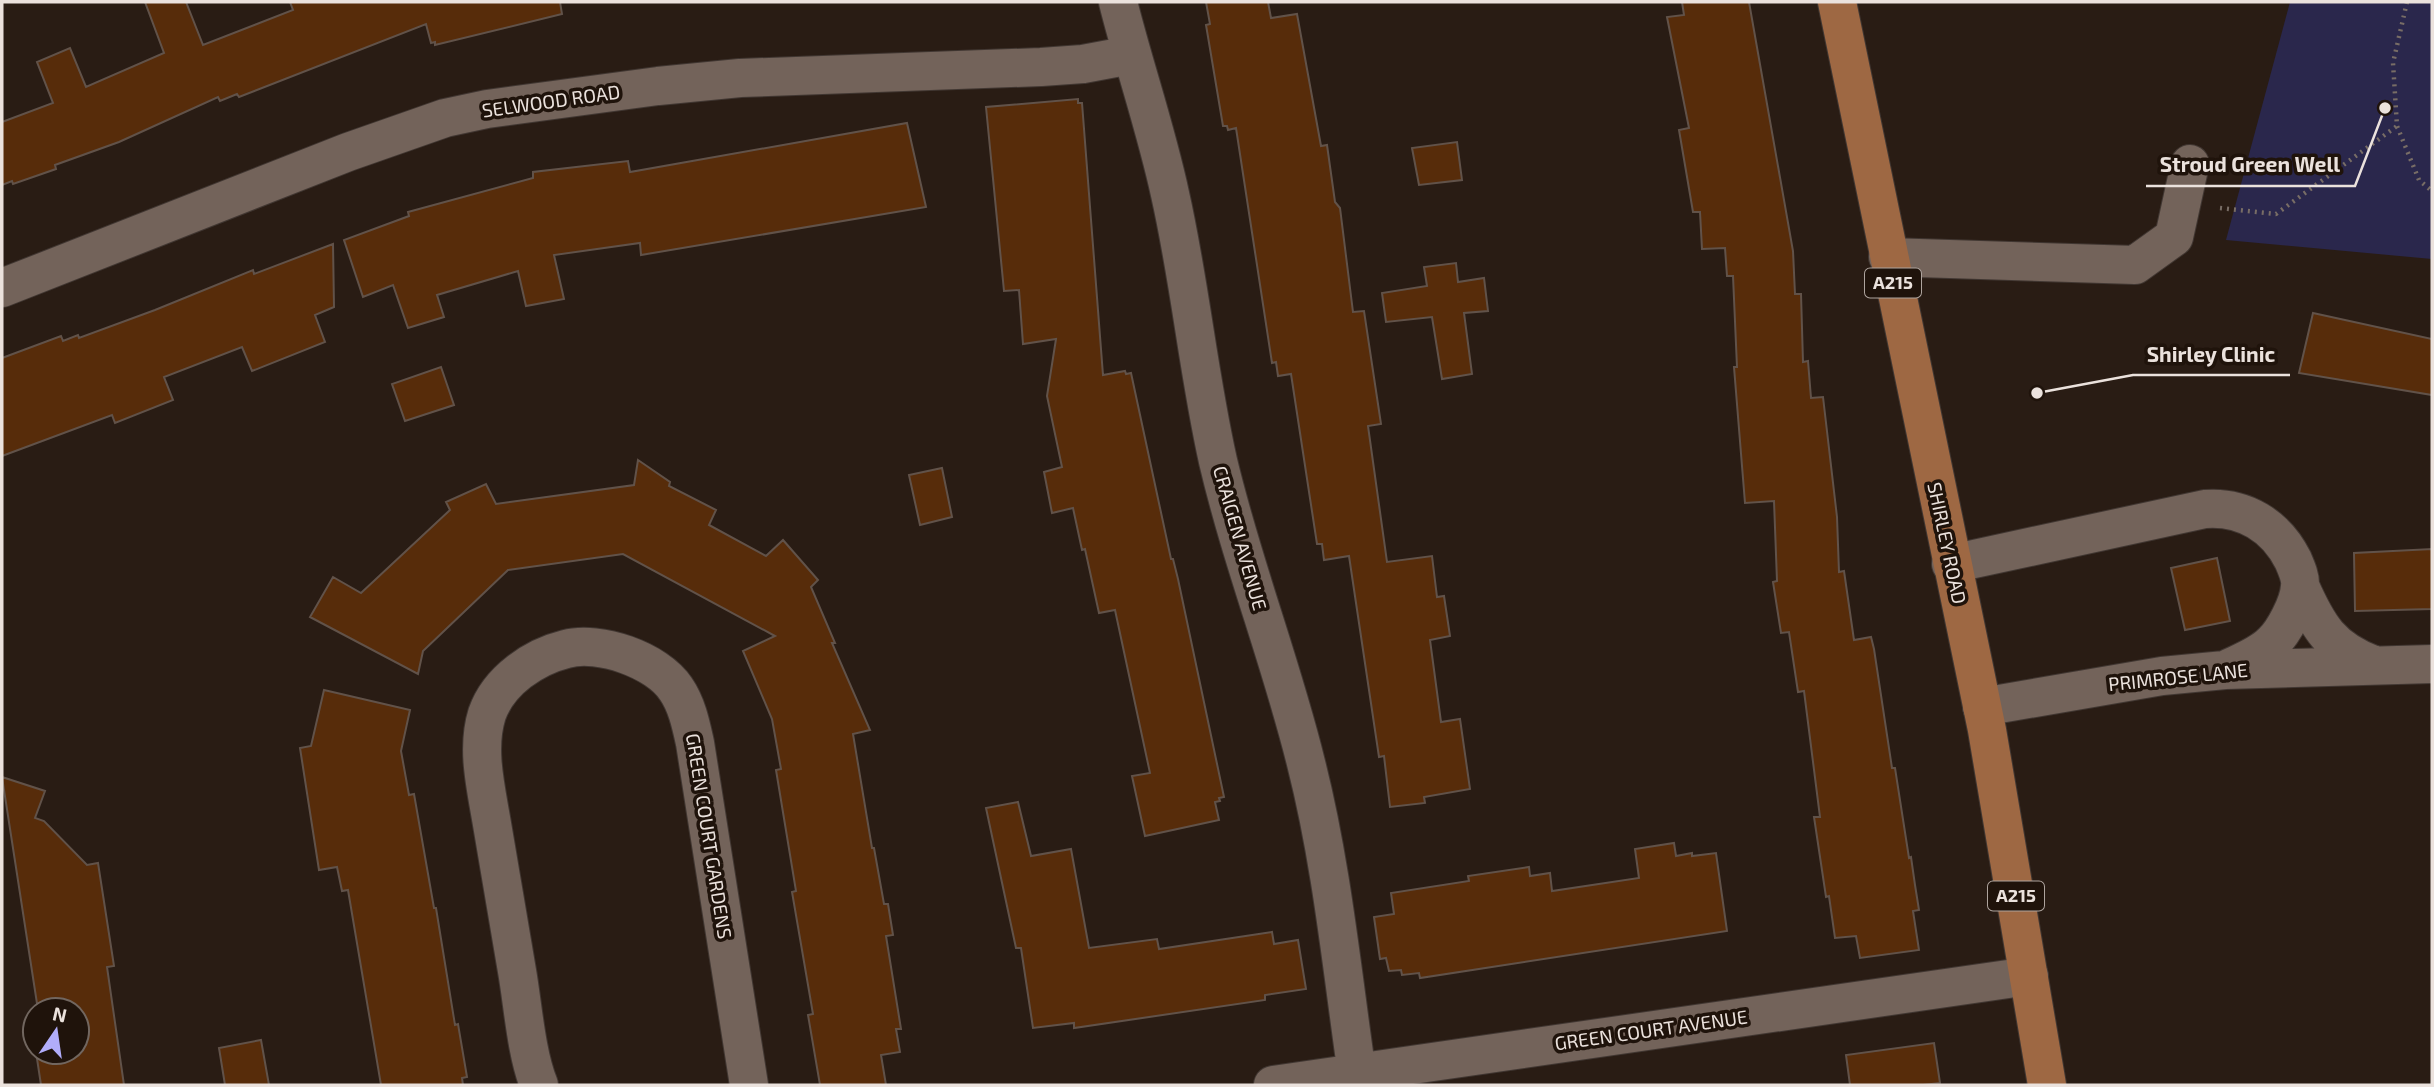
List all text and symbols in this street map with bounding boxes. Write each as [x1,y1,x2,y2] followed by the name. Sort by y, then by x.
[480,79,621,122] street label: SELWOOD ROAD
[2146,144,2355,186] callout: Stroud Green Well
[2160,151,2340,176] text: Stroud Green Well
[1865,268,1921,298] road number: A215
[2133,333,2290,375] callout: Shirley Clinic
[2147,341,2276,367] text: Shirley Clinic
[1209,463,1272,613] street label: CRAIGEN AVENUE
[1923,480,1972,606] street label: SHIRLEY ROAD
[2107,658,2249,695] street label: PRIMROSE LANE
[682,732,737,940] street label: GREEN COURT GARDENS
[1988,882,2044,911] road number: A215
[21,996,91,1066] north arrow
[51,1001,69,1027] text: N
[1553,1005,1749,1054] street label: GREEN COURT AVENUE

